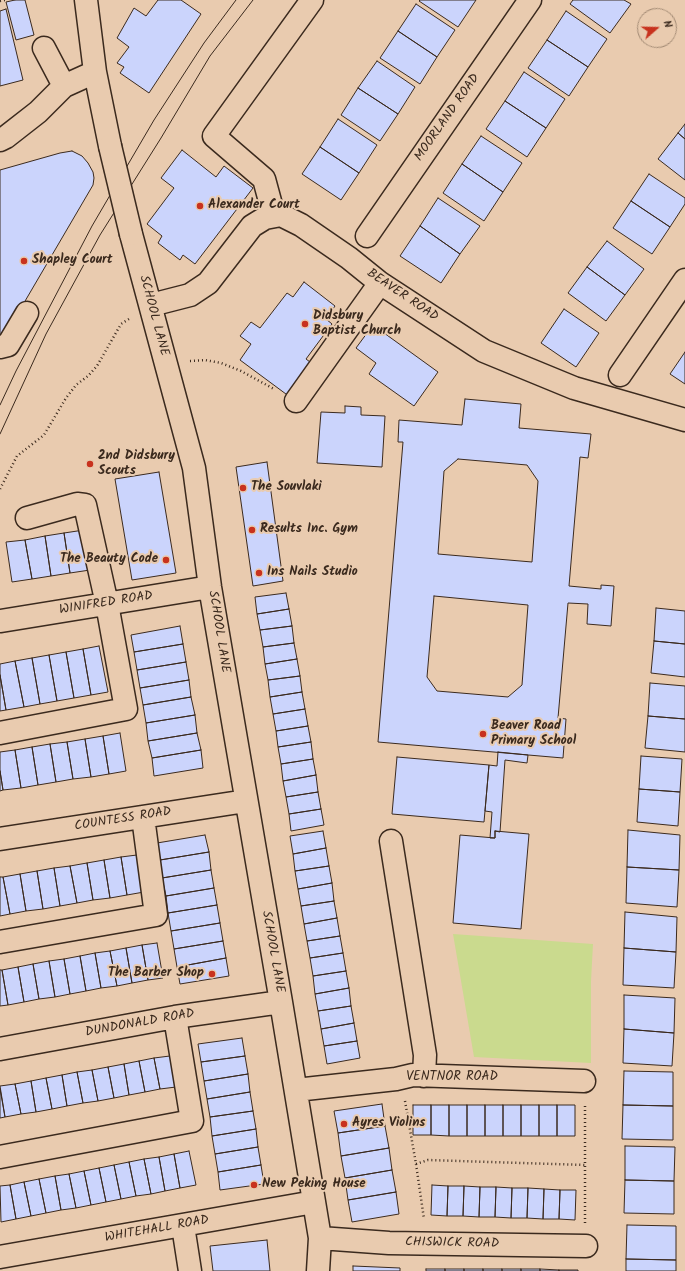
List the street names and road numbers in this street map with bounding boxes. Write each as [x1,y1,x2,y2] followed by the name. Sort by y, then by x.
[412,71,484,165] street label: MOORLAND ROAD
[363,266,441,326] street label: BEAVER ROAD
[135,274,171,358] street label: SCHOOL LANE
[58,589,154,619] street label: WINIFRED ROAD
[204,590,232,674] street label: SCHOOL LANE
[74,805,172,835] street label: COUNTESS ROAD
[257,910,287,994] street label: SCHOOL LANE
[84,1007,196,1041] street label: DUNDONALD ROAD
[406,1070,498,1086] street label: VENTNOR ROAD
[104,1213,210,1247] street label: WHITEHALL ROAD
[405,1235,499,1253] street label: CHISWICK ROAD

